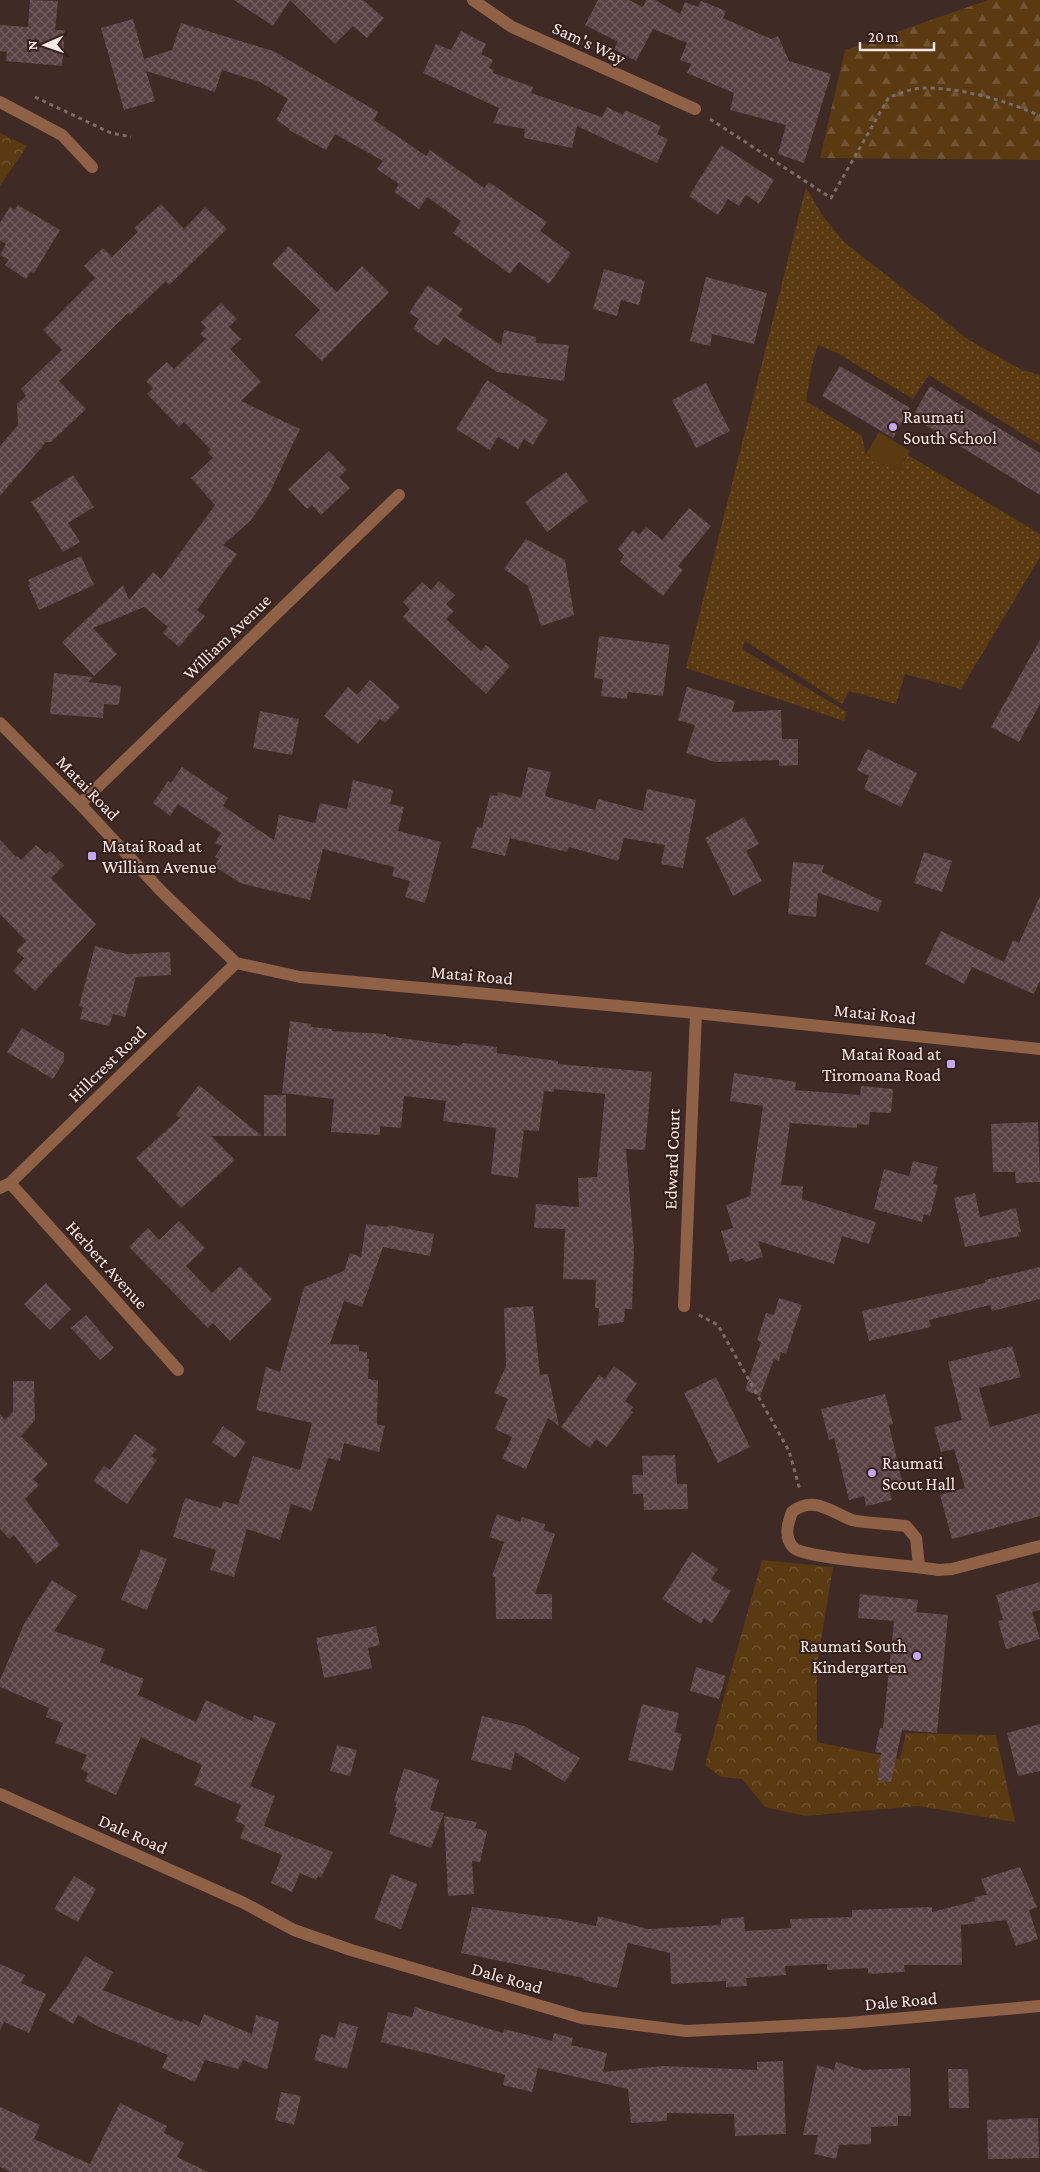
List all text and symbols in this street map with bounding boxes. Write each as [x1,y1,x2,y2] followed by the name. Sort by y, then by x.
[549,17,629,69] street label: Sam's Way
[20,20,70,70] north arrow
[860,20,934,52] scale bar
[868,29,899,45] text: 20 m
[24,40,40,51] text: N
[903,407,997,448] place label: Raumati South School
[887,421,899,433] marker: Raumati South School
[179,590,275,684] street label: William Avenue
[52,752,124,825] street label: Matai Road
[102,836,216,877] place label: Matai Road at William Avenue
[86,850,98,862] marker: Matai Road at William Avenue
[430,961,514,989] street label: Matai Road
[833,1000,917,1028] street label: Matai Road
[64,1022,150,1106] street label: Hillcrest Road
[822,1044,942,1085] place label: Matai Road at Tiromoana Road
[945,1058,957,1070] marker: Matai Road at Tiromoana Road
[660,1107,684,1210] street label: Edward Court
[62,1217,152,1313] street label: Herbert Avenue
[882,1453,955,1494] place label: Raumati Scout Hall
[866,1467,878,1479] marker: Raumati Scout Hall
[800,1636,907,1677] place label: Raumati South Kindergarten
[911,1650,923,1662] marker: Raumati South Kindergarten
[96,1810,171,1858] street label: Dale Road
[469,1958,545,1998] street label: Dale Road
[864,1988,939,2014] street label: Dale Road

